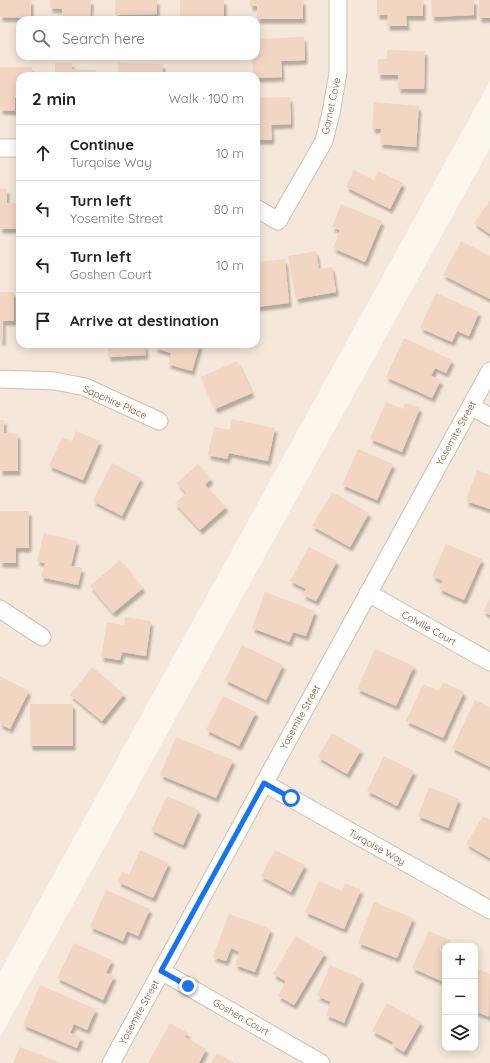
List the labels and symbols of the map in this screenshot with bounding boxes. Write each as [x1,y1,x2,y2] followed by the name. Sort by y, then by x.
[319,76,343,136] street label: Garnet Cove
[81,382,149,422] street label: Sapphire Place
[433,398,479,468] street label: Yosemite Street
[399,608,459,649] street label: Colville Court
[277,682,323,752] street label: Yosemite Street
[282,789,300,807] route start
[346,826,408,868] street label: Turqoise Way
[116,977,162,1047] street label: Yosemite Street
[179,977,197,995] route end
[210,996,272,1039] street label: Goshen Court

